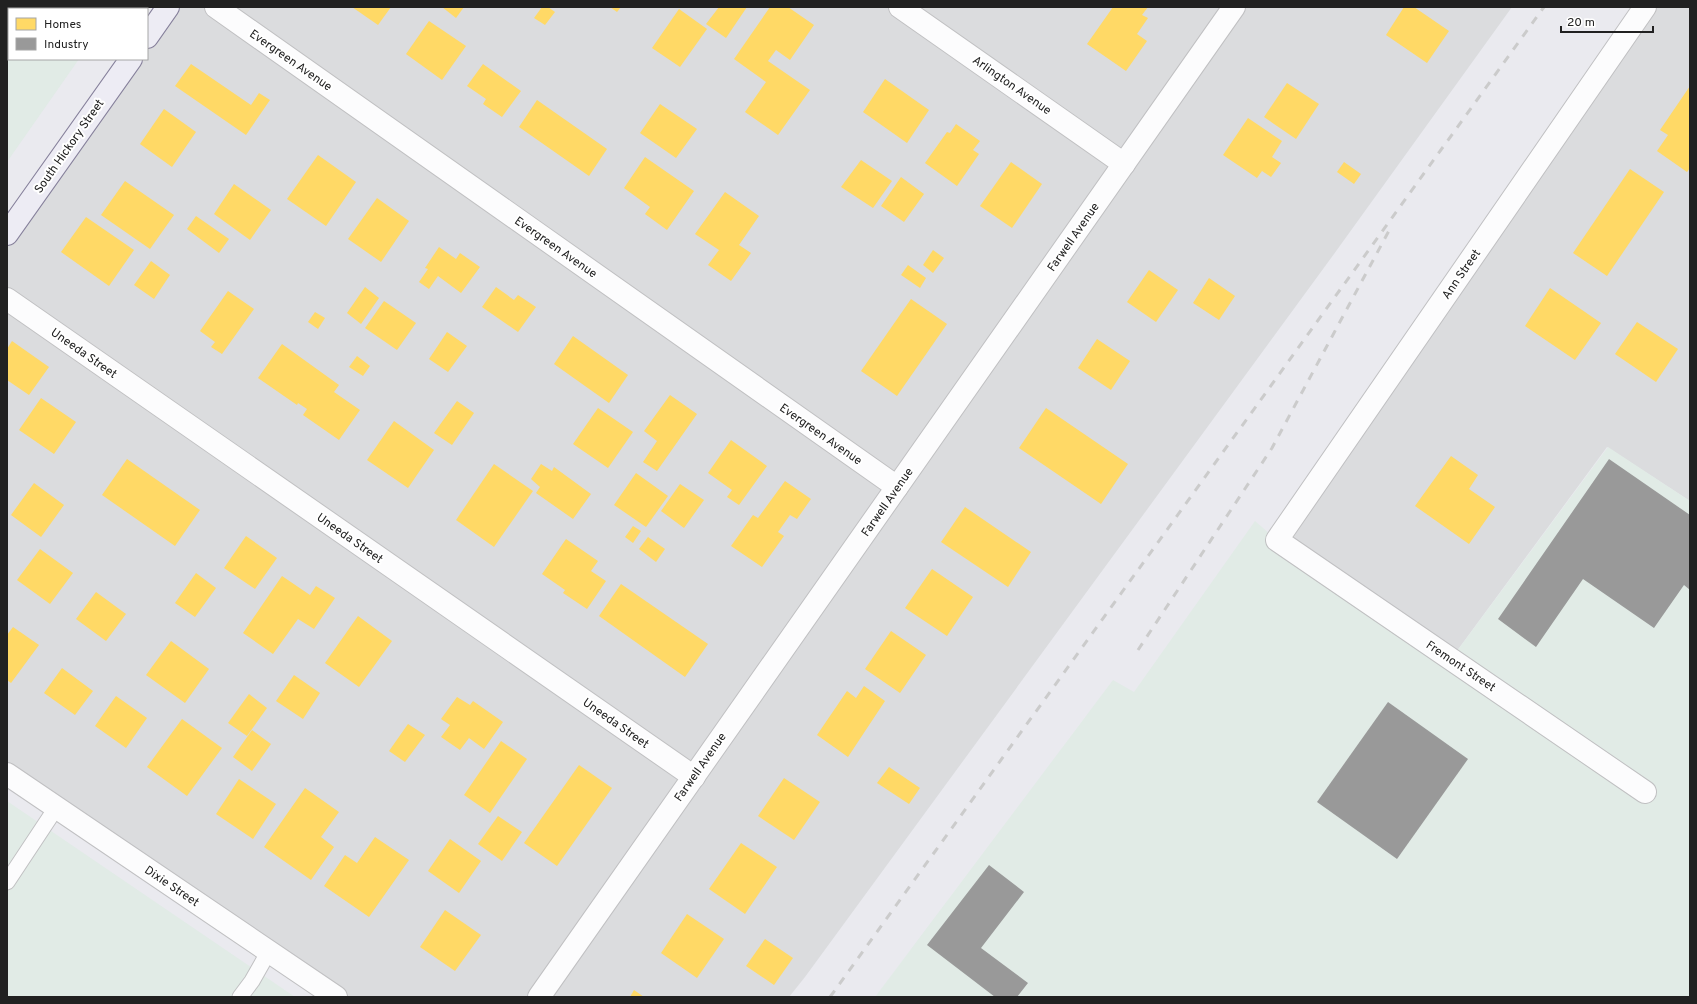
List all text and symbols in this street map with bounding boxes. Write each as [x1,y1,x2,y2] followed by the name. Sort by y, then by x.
[8,8,148,60] legend
[1561,8,1653,34] scale bar
[1567,15,1595,31] text: 20 m
[44,17,81,33] text: Homes
[246,26,335,95] street label: Evergreen Avenue
[44,37,89,53] text: Industry
[969,53,1054,119] street label: Arlington Avenue
[31,96,108,197] street label: South Hickory Street
[1044,200,1103,275] street label: Farwell Avenue
[511,213,600,282] street label: Evergreen Avenue
[1439,246,1485,303] street label: Ann Street
[47,325,120,383] street label: Uneeda Street
[776,400,865,469] street label: Evergreen Avenue
[858,465,917,540] street label: Farwell Avenue
[313,510,386,568] street label: Uneeda Street
[1422,638,1498,696] street label: Fremont Street
[579,695,652,753] street label: Uneeda Street
[671,730,730,805] street label: Farwell Avenue
[141,863,202,911] street label: Dixie Street

